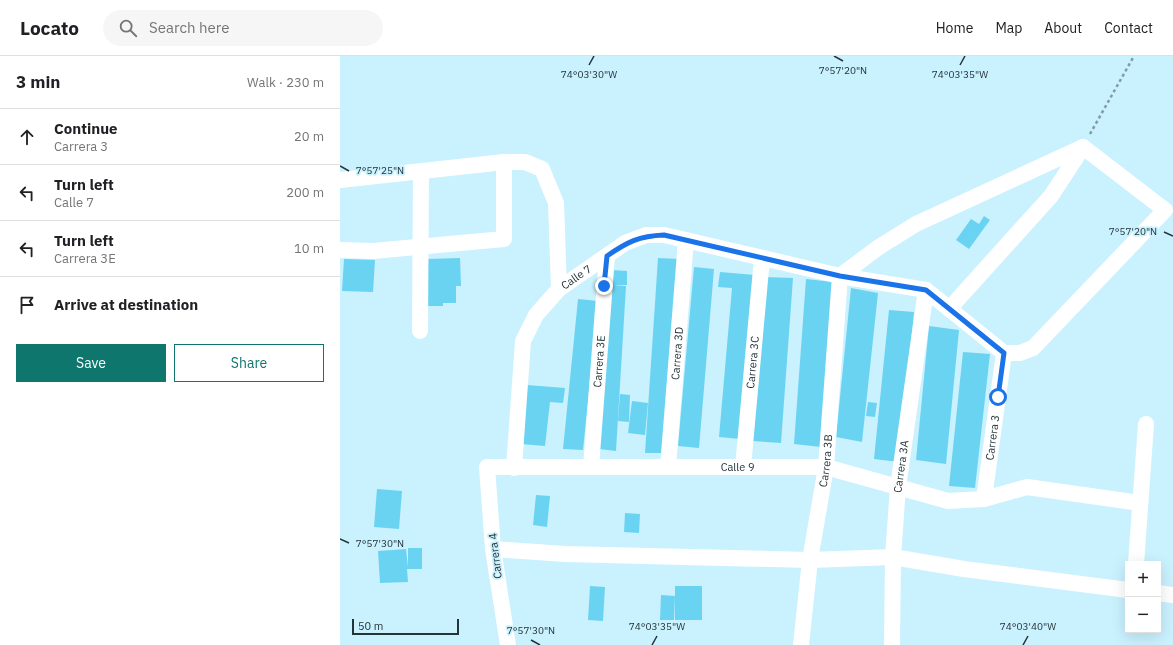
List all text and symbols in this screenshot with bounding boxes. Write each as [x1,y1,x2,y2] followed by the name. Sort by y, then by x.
[103,10,383,46] search box
[20,16,79,40] text: Locato
[117,17,139,39] icon: search
[149,18,229,37] text: Search here
[936,19,973,37] text: Home
[995,19,1022,37] text: Map
[1044,19,1082,37] text: About
[1104,19,1153,37] text: Contact
[819,64,867,77] text: 7°57'20"N
[561,68,617,81] text: 74°03'30"W
[932,68,988,81] text: 74°03'35"W
[16,71,60,93] text: 3 min
[247,74,324,91] text: Walk · 230 m
[54,119,118,138] text: Continue
[16,126,38,148] icon: ahead
[294,128,324,145] text: 20 m
[54,138,108,155] text: Carrera 3
[356,164,404,177] text: 7°57'25"N
[54,175,114,194] text: Turn left
[16,182,38,204] icon: left
[286,184,324,201] text: 200 m
[54,194,94,211] text: Calle 7
[1109,225,1157,238] text: 7°57'20"N
[54,231,114,250] text: Turn left
[16,238,38,260] icon: left
[294,240,324,257] text: 10 m
[54,250,116,267] text: Carrera 3E
[558,262,594,292] street label: Calle 7
[595,277,613,295] route end
[16,294,38,316] icon: arrive
[54,295,198,314] text: Arrive at destination
[668,326,686,380] street label: Carrera 3D
[590,335,608,388] street label: Carrera 3E
[743,335,762,389] street label: Carrera 3C
[16,344,166,382] button: Save
[174,344,324,382] button: Share
[989,388,1007,406] route start
[982,414,1002,461] street label: Carrera 3
[816,434,835,488] street label: Carrera 3B
[891,439,912,493] street label: Carrera 3A
[721,460,755,474] street label: Calle 9
[485,532,505,580] street label: Carrera 4
[356,537,404,550] text: 7°57'30"N
[1125,561,1161,633] map controls
[1125,561,1161,597] button: +
[1125,597,1161,633] button: −
[352,617,459,636] scale bar
[358,619,383,633] text: 50 m
[629,620,685,633] text: 74°03'35"W
[1000,620,1056,633] text: 74°03'40"W
[507,624,555,637] text: 7°57'30"N

